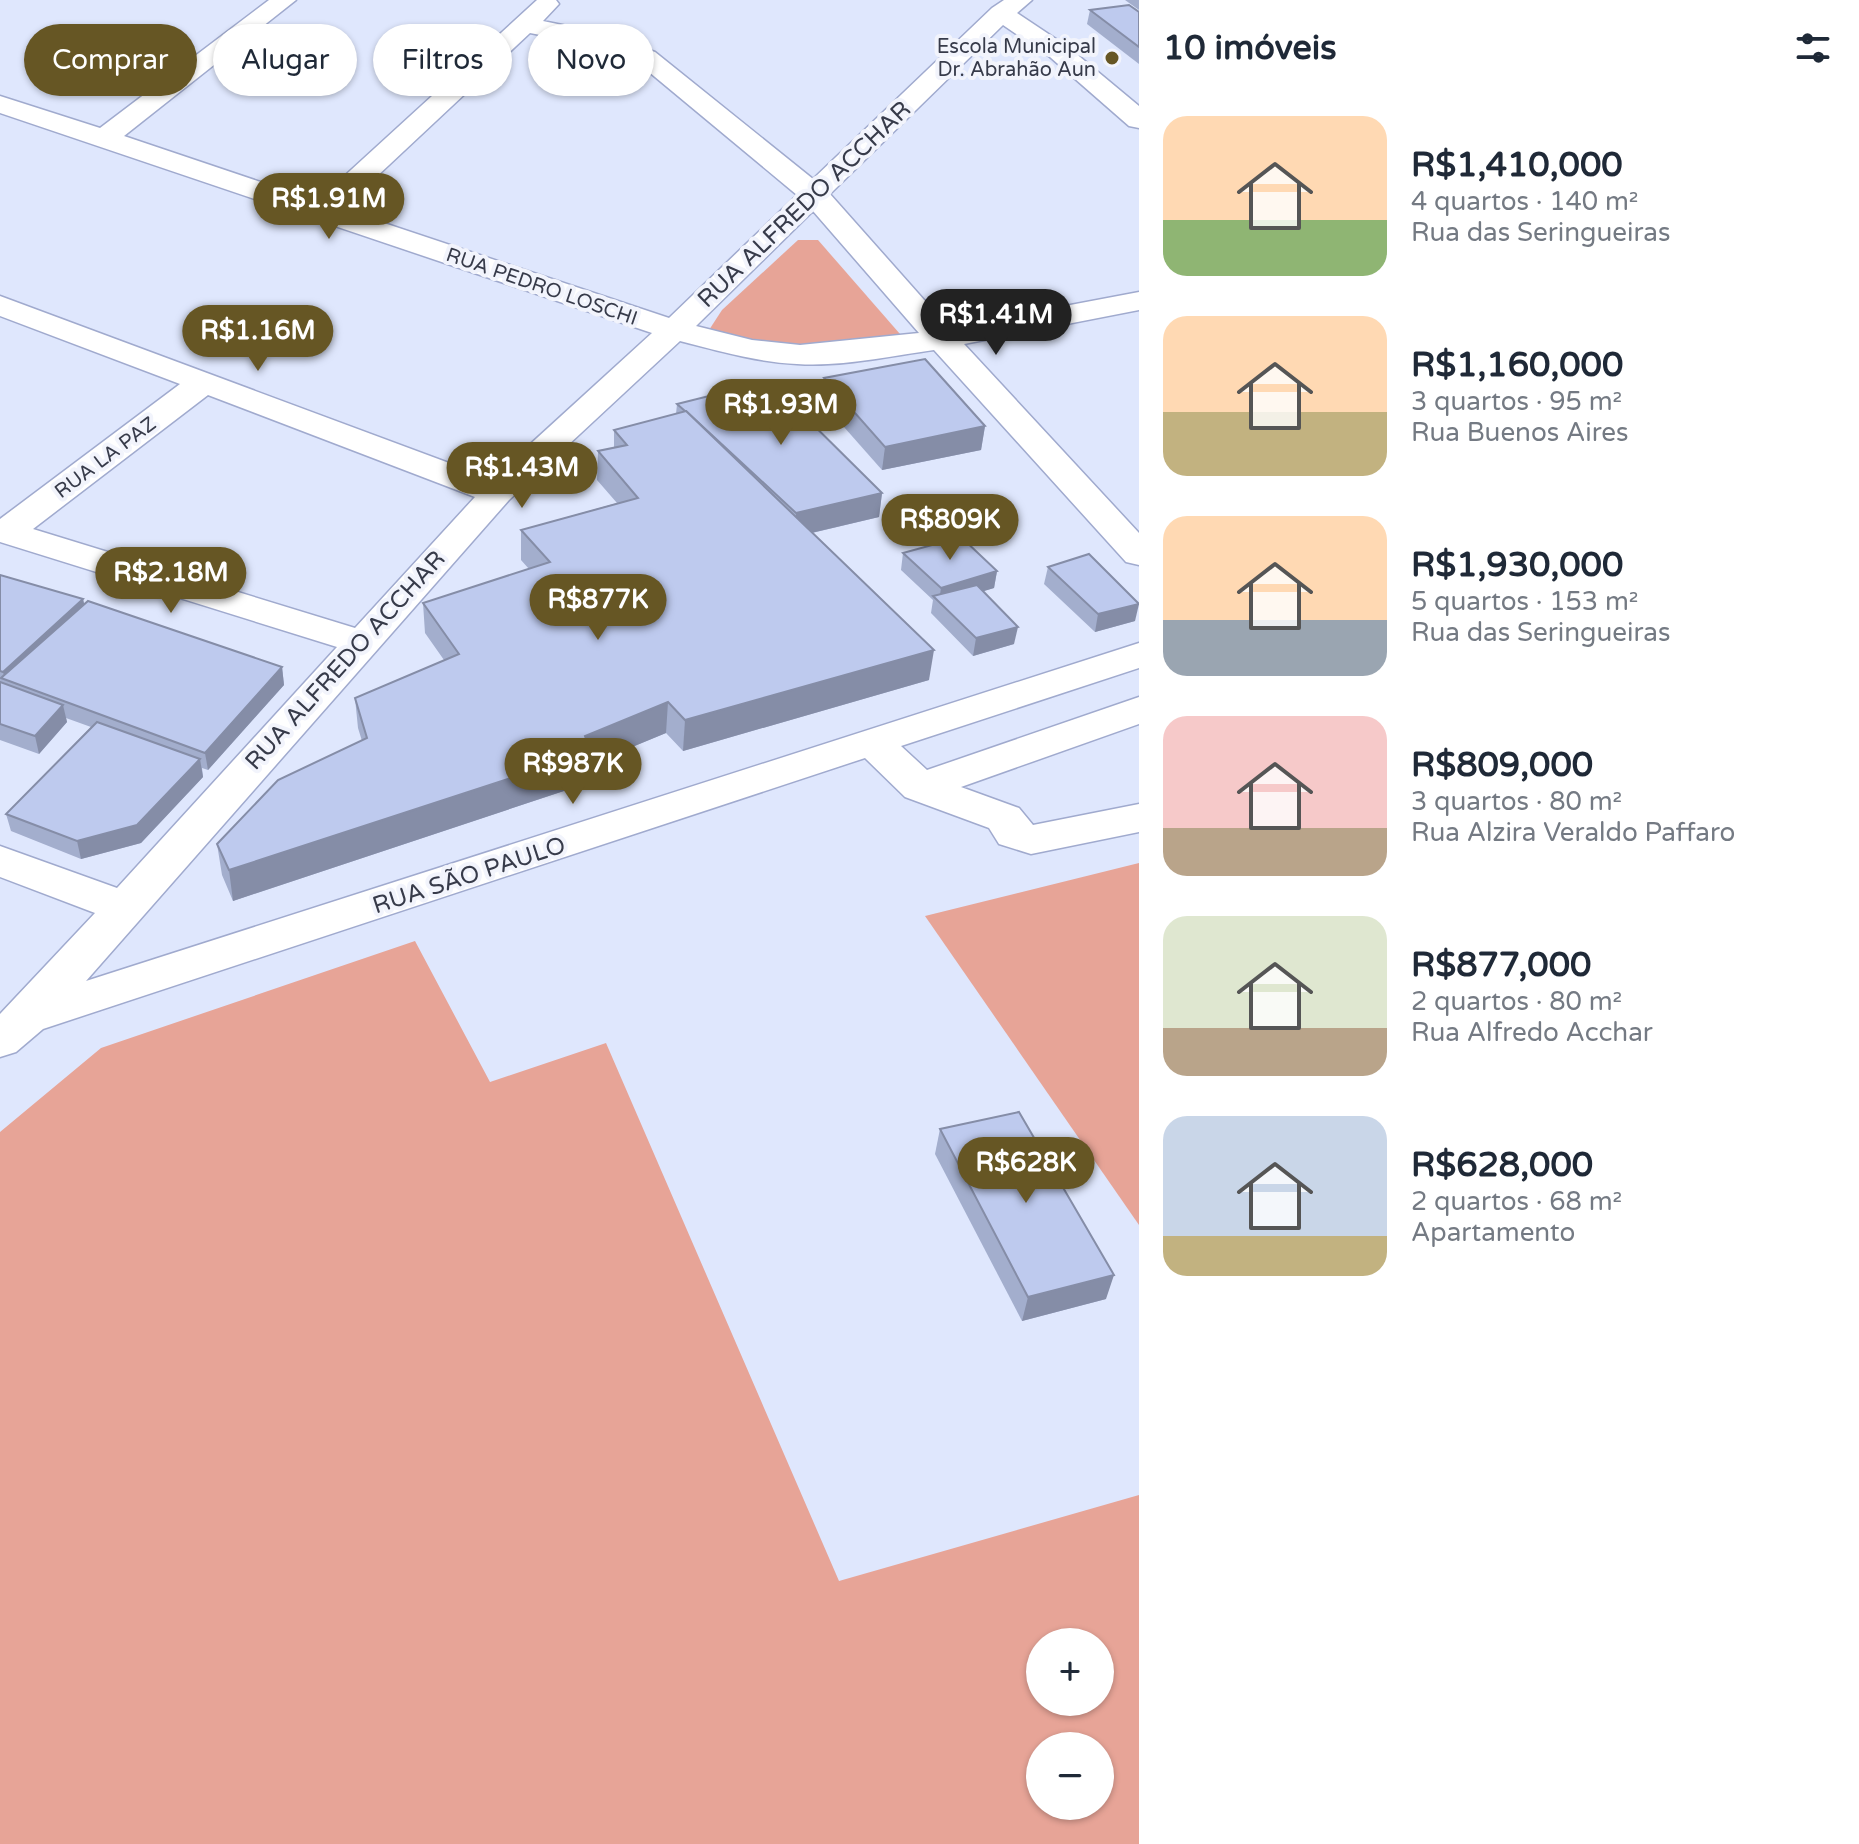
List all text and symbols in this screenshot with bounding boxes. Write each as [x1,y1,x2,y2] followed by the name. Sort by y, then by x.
[24,24,197,96] chip: Comprar
[213,24,357,96] chip: Alugar
[373,24,512,96] chip: Filtros
[528,24,654,96] chip: Novo
[1791,26,1835,70] icon: filters
[1163,28,1336,69] text: 10 imóveis
[937,35,1096,82] place label: Escola Municipal Dr. Abrahão Aun
[1103,49,1121,67] marker: Escola Municipal Dr. Abrahão Aun
[692,95,917,314] street label: RUA ALFREDO ACCHAR
[1411,145,1623,186] text: R$1,410,000
[1227,148,1323,244] icon: home
[255,173,403,241] pin: R$1.91M
[271,183,387,214] text: R$1.91M
[1411,186,1638,217] text: 4 quartos · 140 m²
[1411,217,1670,248] text: Rua das Seringueiras
[443,243,641,331] street label: RUA PEDRO LOSCHI
[922,289,1070,357] pin: R$1.41M
[939,299,1053,330] text: R$1.41M
[184,305,332,373] pin: R$1.16M
[200,315,316,346] text: R$1.16M
[1411,345,1623,386] text: R$1,160,000
[1227,348,1323,444] icon: home
[707,379,855,447] pin: R$1.93M
[1411,386,1622,417] text: 3 quartos · 95 m²
[723,389,839,420] text: R$1.93M
[50,412,161,504] street label: RUA LA PAZ
[1411,417,1628,448] text: Rua Buenos Aires
[448,442,596,510] pin: R$1.43M
[465,452,579,483] text: R$1.43M
[885,494,1015,562] pin: R$809K
[900,504,1000,535] text: R$809K
[239,545,451,776] street label: RUA ALFREDO ACCHAR
[1411,545,1623,586] text: R$1,930,000
[97,547,245,615] pin: R$2.18M
[1227,548,1323,644] icon: home
[113,557,229,588] text: R$2.18M
[533,574,663,642] pin: R$877K
[548,584,648,615] text: R$877K
[1411,586,1638,617] text: 5 quartos · 153 m²
[1411,617,1670,648] text: Rua das Seringueiras
[508,738,638,806] pin: R$987K
[1411,745,1593,786] text: R$809,000
[523,748,623,779] text: R$987K
[1227,748,1323,844] icon: home
[1411,786,1622,817] text: 3 quartos · 80 m²
[1411,817,1735,848] text: Rua Alzira Veraldo Paffaro
[369,831,569,920] street label: RUA SÃO PAULO
[1411,945,1591,986] text: R$877,000
[1227,948,1323,1044] icon: home
[1411,986,1622,1017] text: 2 quartos · 80 m²
[1411,1017,1653,1048] text: Rua Alfredo Acchar
[961,1137,1091,1205] pin: R$628K
[1411,1145,1593,1186] text: R$628,000
[976,1147,1076,1178] text: R$628K
[1227,1148,1323,1244] icon: home
[1411,1186,1622,1217] text: 2 quartos · 68 m²
[1411,1217,1575,1248] text: Apartamento
[1026,1628,1114,1820] map controls
[1026,1628,1114,1716] button: +
[1026,1732,1114,1820] button: −

